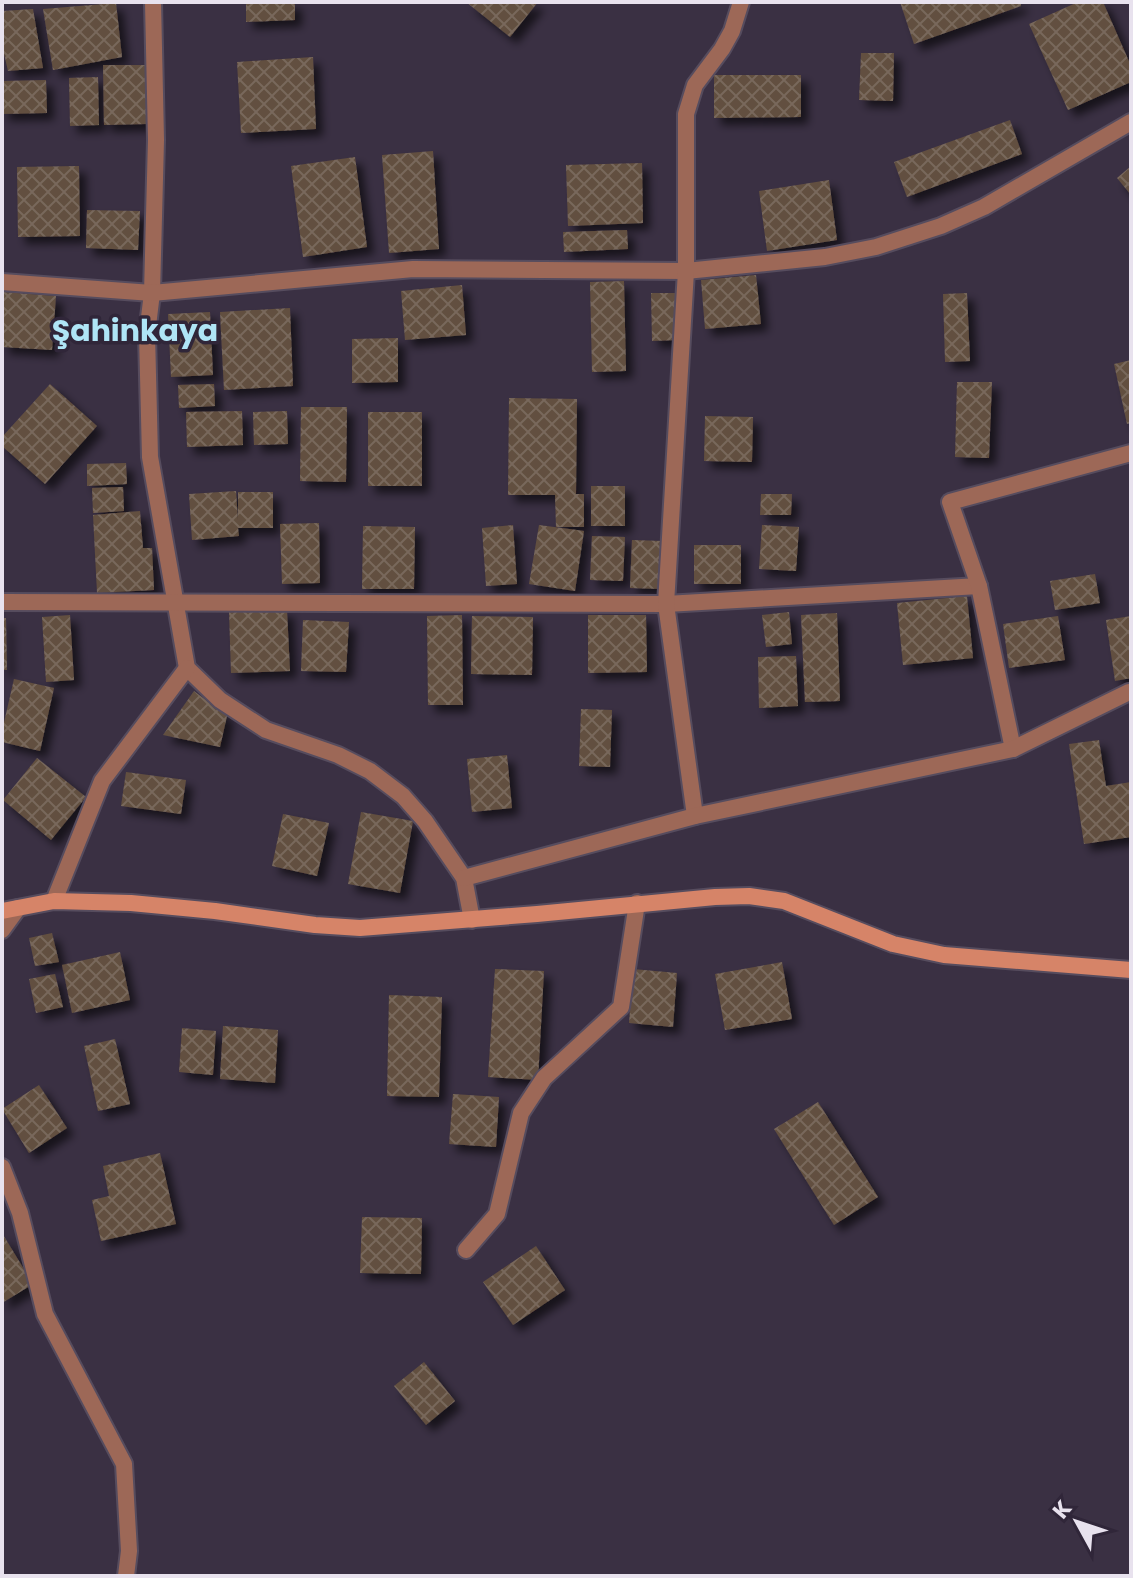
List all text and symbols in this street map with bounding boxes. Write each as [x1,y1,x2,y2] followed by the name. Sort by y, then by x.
[52,309,218,352] district label: Şahinkaya
[1037,1482,1117,1562] north arrow
[1045,1494,1079,1525] text: K

